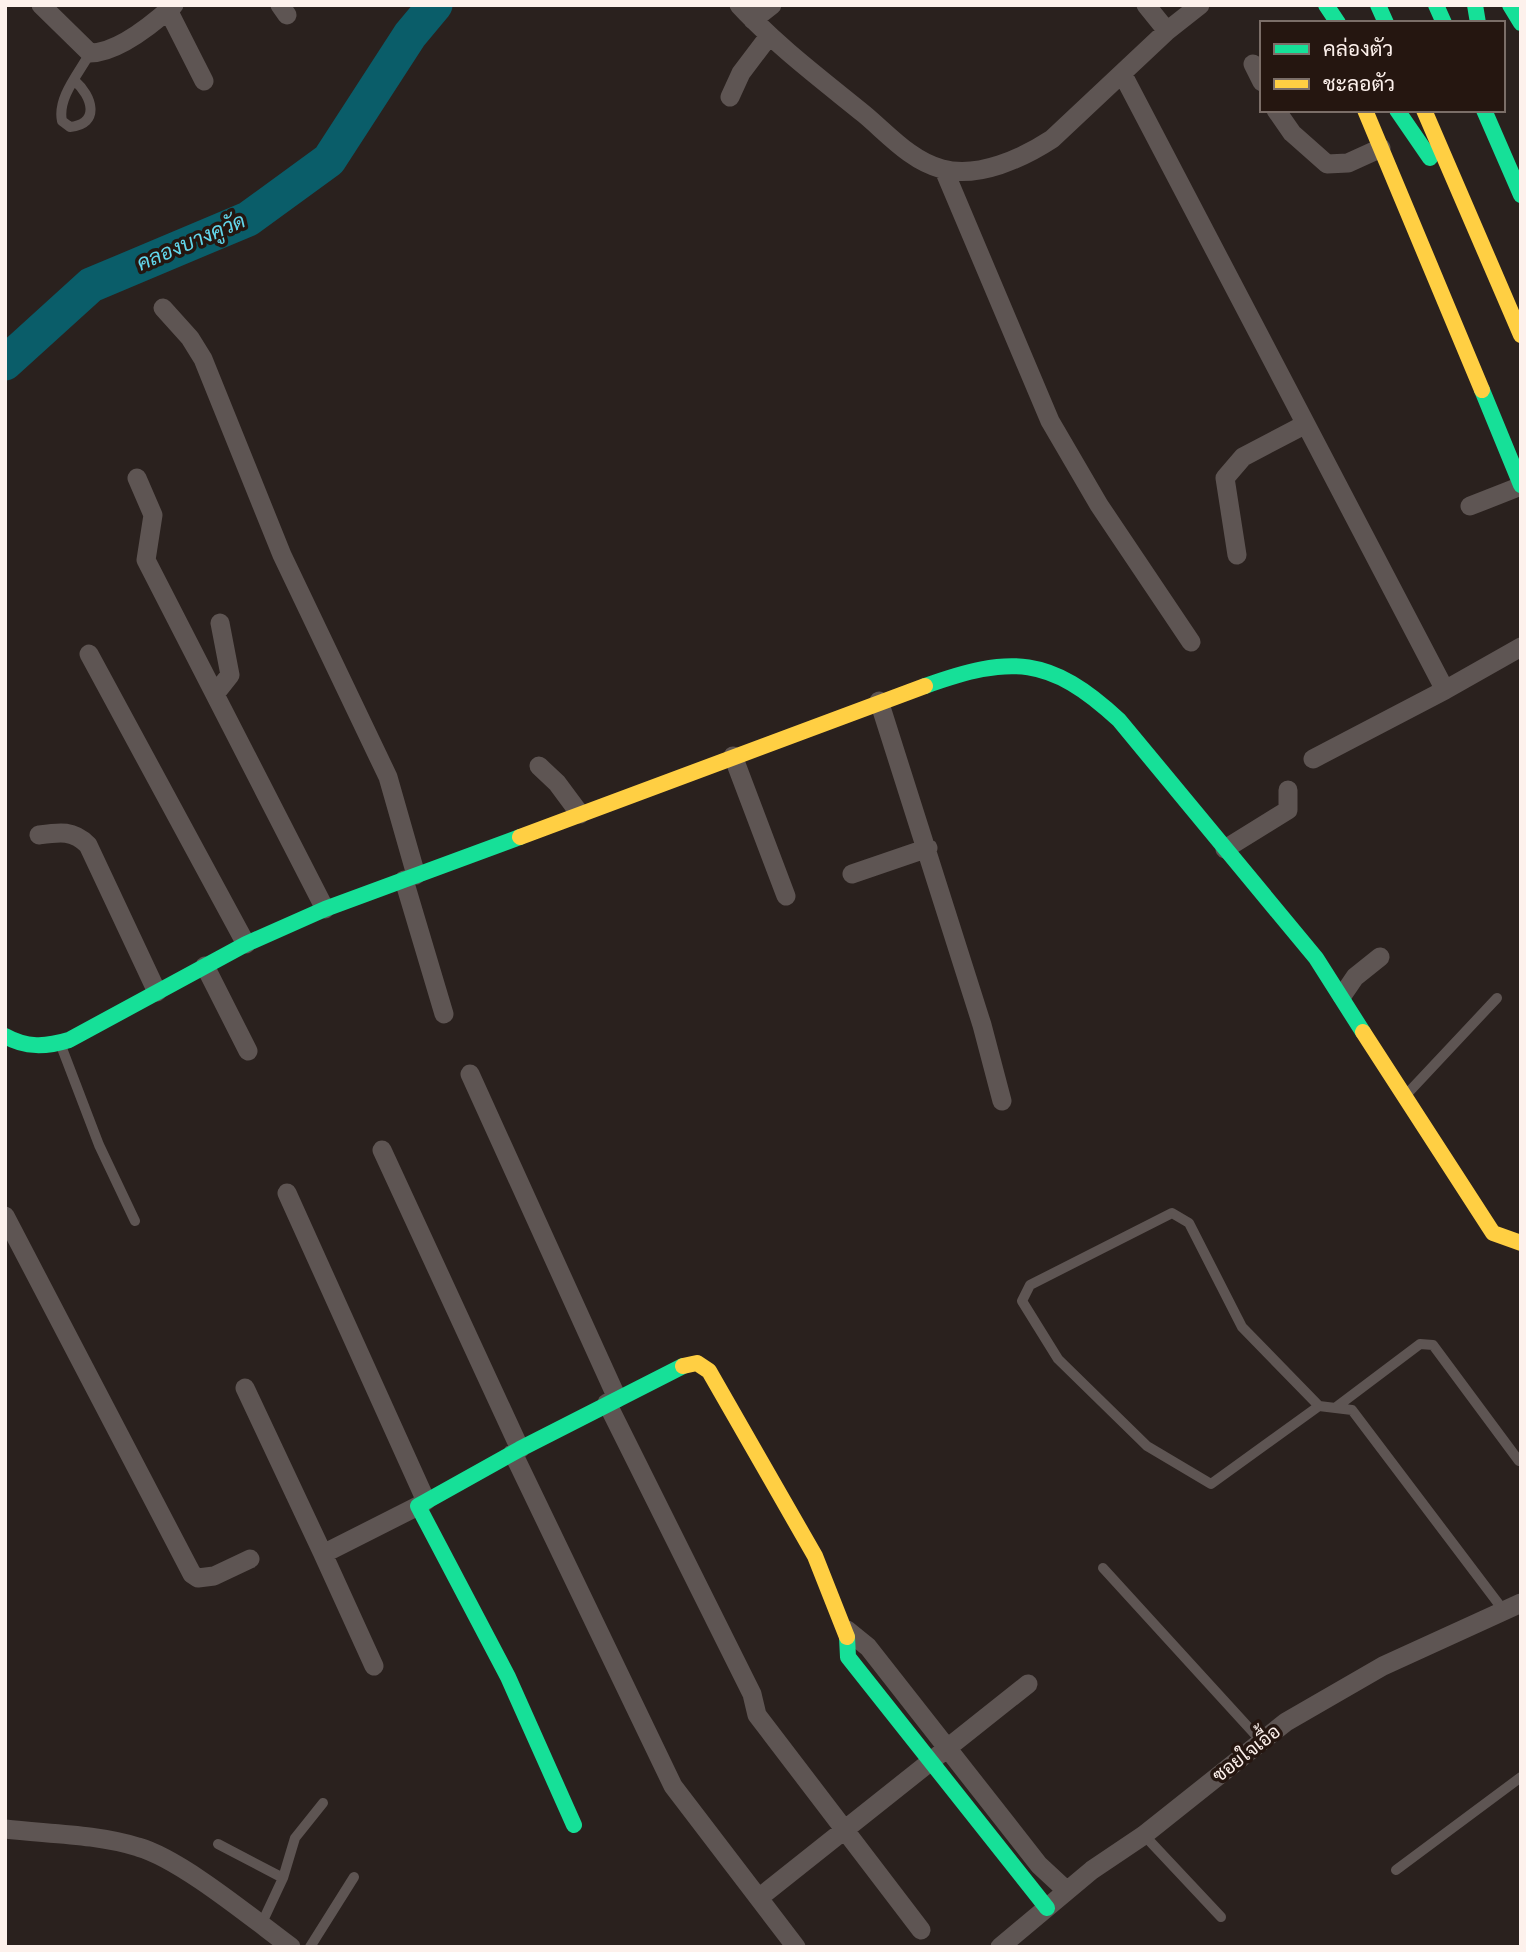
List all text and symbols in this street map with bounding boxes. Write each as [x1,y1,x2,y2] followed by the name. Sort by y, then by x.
[1260,21,1505,112] legend
[1323,34,1393,64] text: คล่องตัว
[1323,69,1395,99] text: ชะลอตัว
[132,206,250,278] water label: คลองบางคูวัด
[1204,1714,1287,1789] street label: ซอยใจเอื้อ

